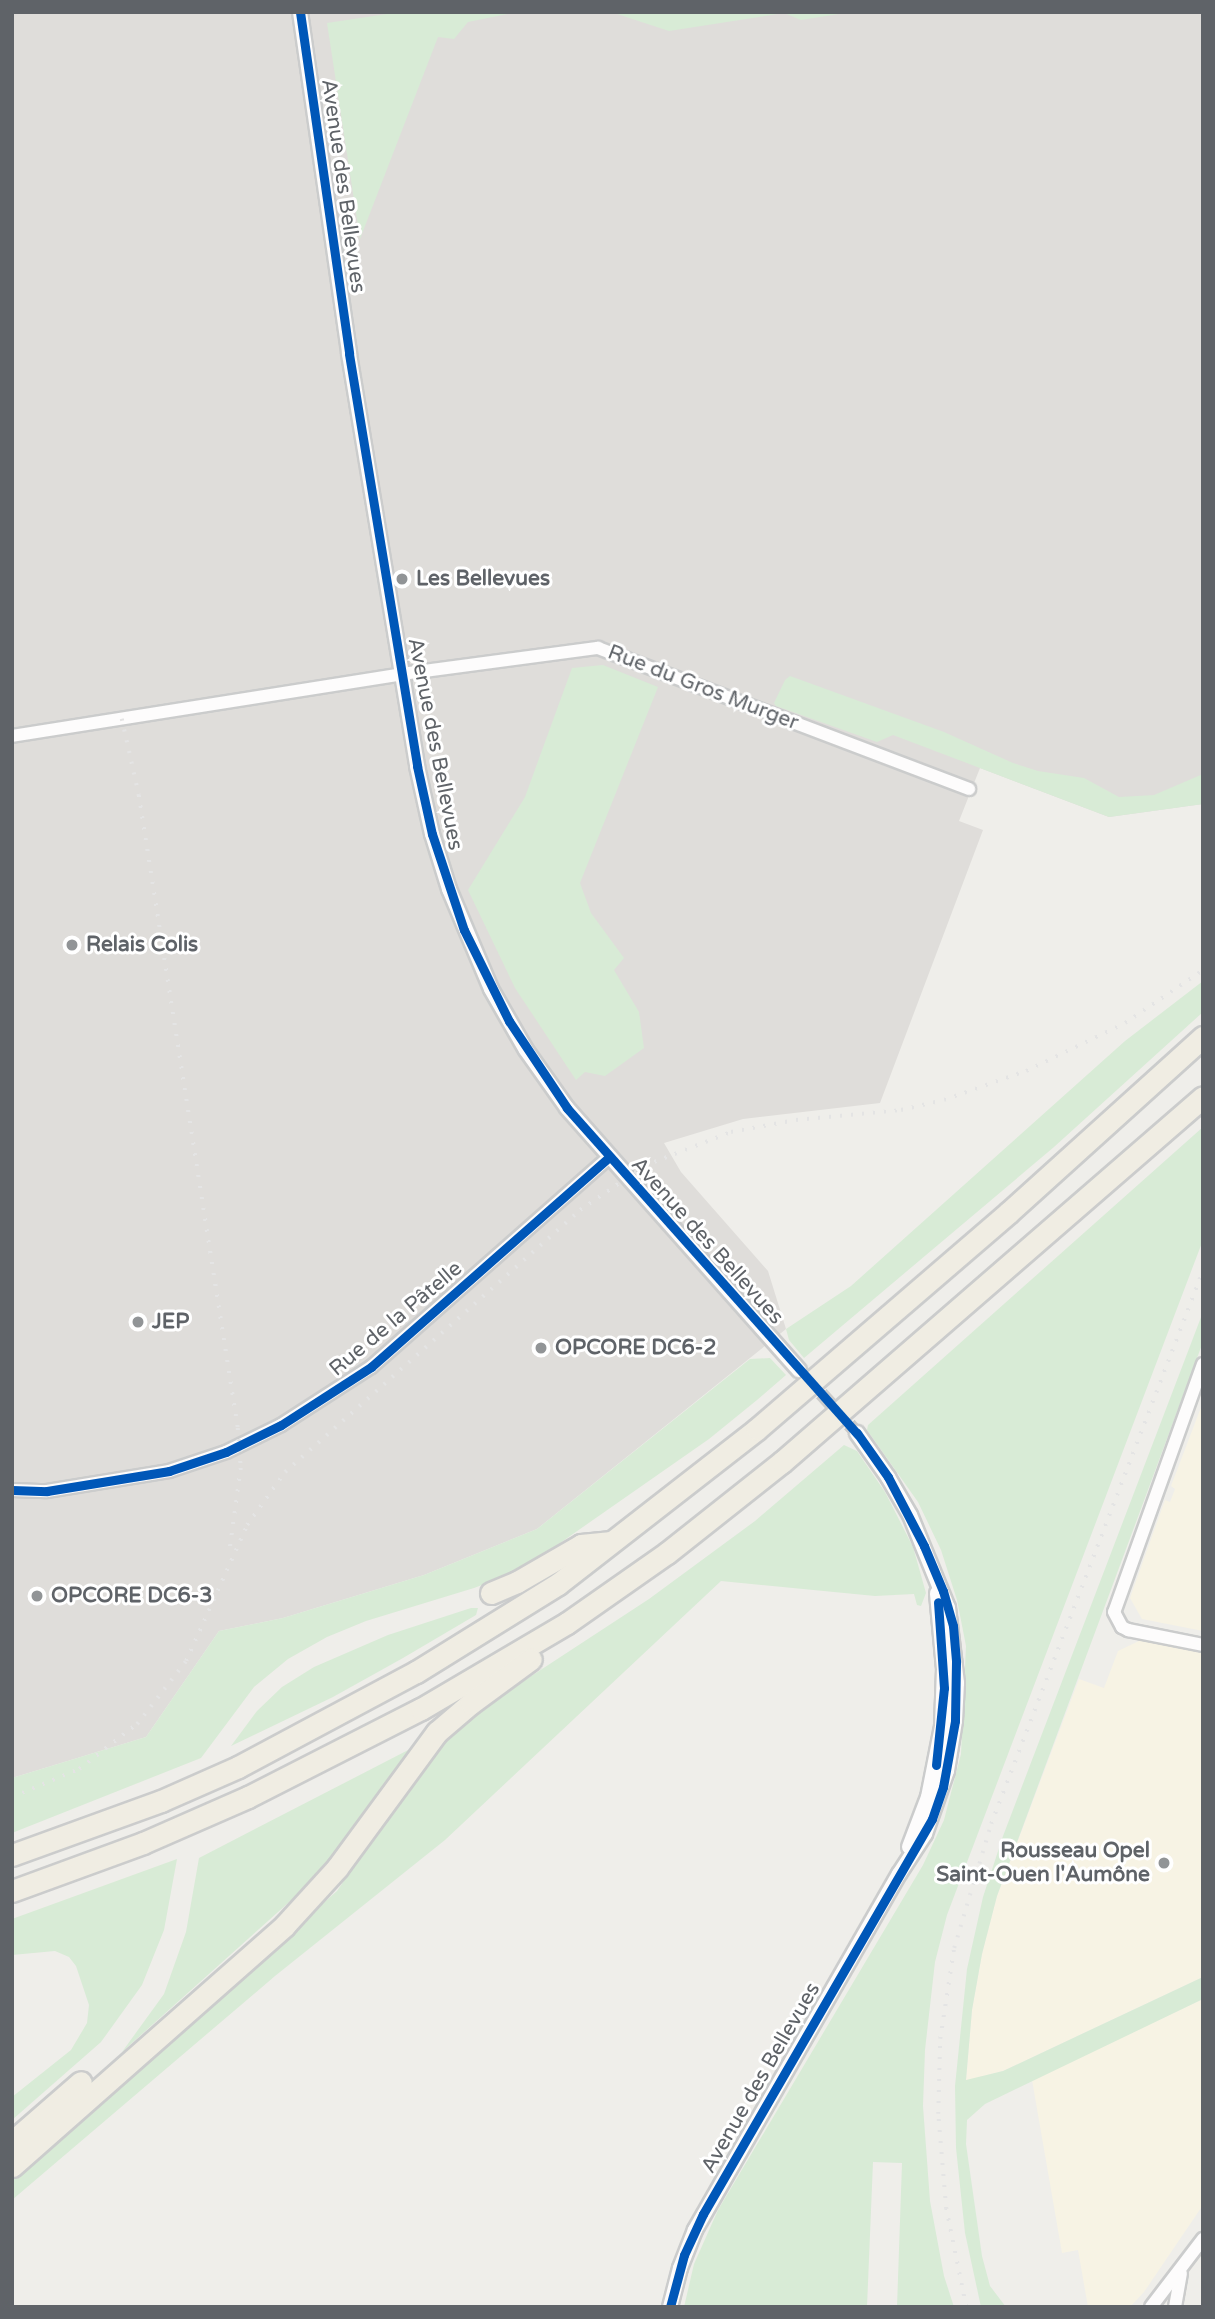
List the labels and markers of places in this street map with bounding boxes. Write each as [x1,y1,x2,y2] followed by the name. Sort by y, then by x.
[416,566,550,592] place label: Les Bellevues
[394,571,410,587] marker: Les Bellevues
[86,932,198,958] place label: Relais Colis
[64,937,80,953] marker: Relais Colis
[152,1309,189,1335] place label: JEP
[130,1314,146,1330] marker: JEP
[555,1335,717,1361] place label: OPCORE DC6-2
[533,1340,549,1356] marker: OPCORE DC6-2
[51,1583,213,1609] place label: OPCORE DC6-3
[29,1588,45,1604] marker: OPCORE DC6-3
[936,1838,1150,1888] place label: Rousseau Opel Saint-Ouen l'Aumône
[1156,1855,1172,1871] marker: Rousseau Opel Saint-Ouen l'Aumône

